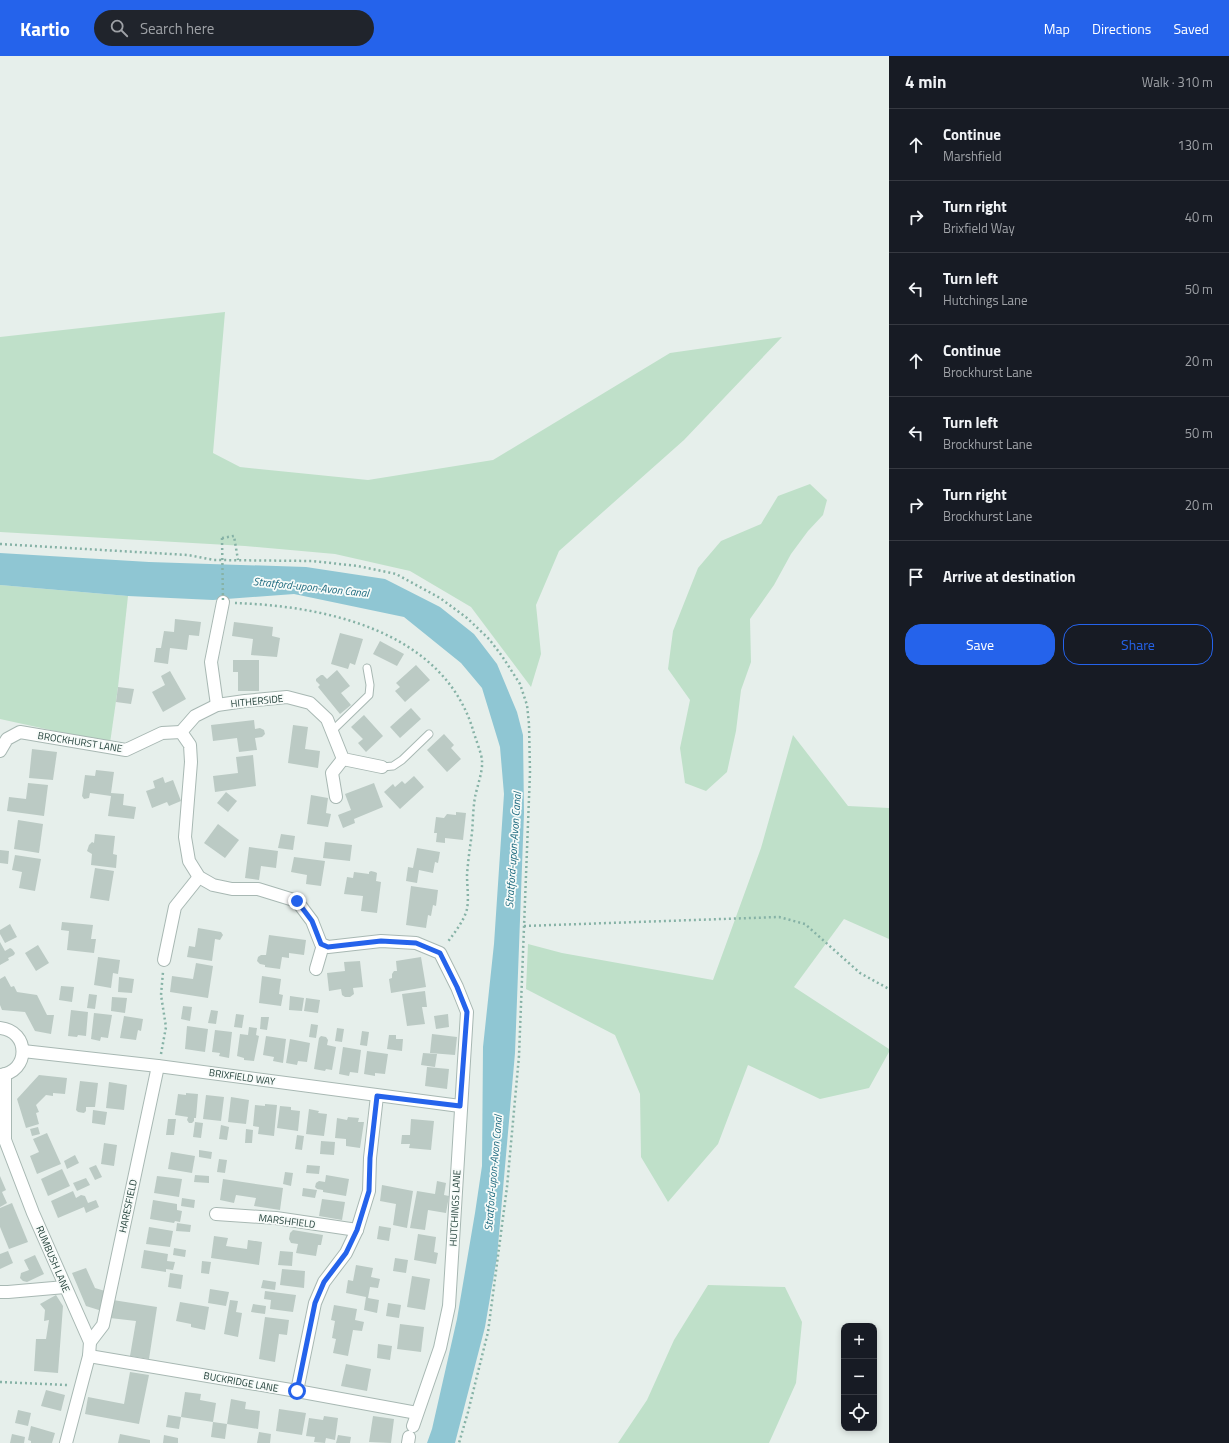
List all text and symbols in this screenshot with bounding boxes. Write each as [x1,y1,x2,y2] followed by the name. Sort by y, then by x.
[94,10,374,46] search box
[20,14,70,43] text: Kartio
[108,17,130,39] icon: search
[140,17,214,40] text: Search here
[1044,18,1070,39] text: Map
[1092,18,1151,39] text: Directions
[1173,18,1209,39] text: Saved
[905,69,946,95] text: 4 min
[1142,72,1213,92] text: Walk · 310 m
[943,123,1001,146] text: Continue
[905,134,927,156] icon: ahead
[1177,135,1213,155] text: 130 m
[943,146,1002,166] text: Marshfield
[943,195,1007,218] text: Turn right
[905,206,927,228] icon: right
[1185,207,1213,227] text: 40 m
[943,218,1015,238] text: Brixfield Way
[943,267,998,290] text: Turn left
[905,278,927,300] icon: left
[1185,279,1213,299] text: 50 m
[943,290,1028,310] text: Hutchings Lane
[943,339,1001,362] text: Continue
[905,350,927,372] icon: ahead
[1185,351,1213,371] text: 20 m
[943,362,1032,382] text: Brockhurst Lane
[943,411,998,434] text: Turn left
[905,422,927,444] icon: left
[1185,423,1213,443] text: 50 m
[943,434,1032,454] text: Brockhurst Lane
[943,483,1007,506] text: Turn right
[905,494,927,516] icon: right
[1185,495,1213,515] text: 20 m
[943,506,1032,526] text: Brockhurst Lane
[943,565,1076,588] text: Arrive at destination
[905,566,927,588] icon: arrive
[252,573,371,601] water label: Stratford-upon-Avon Canal
[905,624,1055,665] button: Save
[1063,624,1213,665] button: Share
[230,691,284,711] street label: HITHERSIDE
[37,728,124,756] street label: BROCKHURST LANE
[501,790,525,909] water label: Stratford-upon-Avon Canal
[288,892,306,910] route end
[208,1065,277,1089] street label: BRIXFIELD WAY
[480,1113,506,1232] water label: Stratford-upon-Avon Canal
[446,1169,465,1247] street label: HUTCHINGS LANE
[115,1178,141,1234] street label: HARESFIELD
[258,1210,316,1232] street label: MARSHFIELD
[32,1223,74,1295] street label: RUMBUSH LANE
[841,1323,877,1431] map controls
[841,1323,877,1359] button: +
[841,1359,877,1395] button: −
[202,1368,280,1396] street label: BUCKRIDGE LANE
[288,1382,306,1400] route start
[841,1395,877,1431] button: locate

